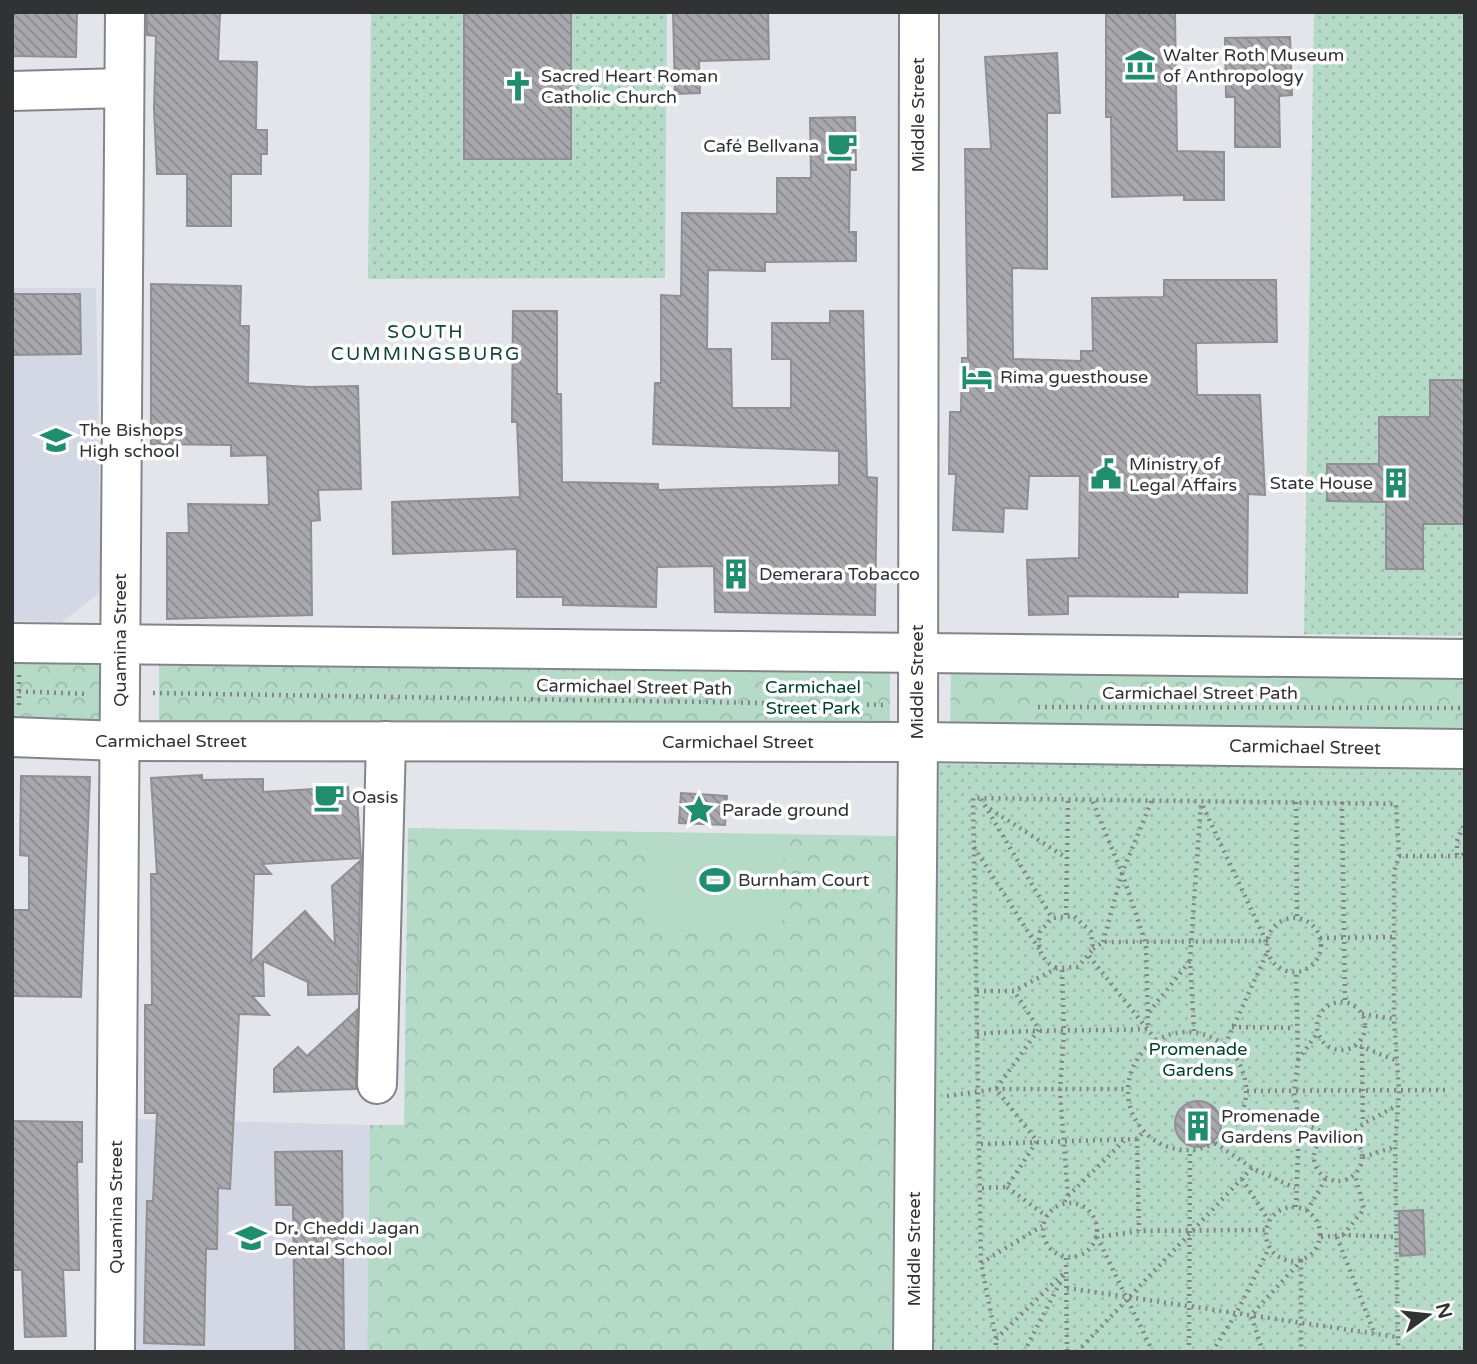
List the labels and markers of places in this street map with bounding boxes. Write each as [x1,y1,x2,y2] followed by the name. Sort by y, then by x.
[1163,44,1344,87] place label: Walter Roth Museum of Anthropology
[1123,48,1157,82] museum icon: Walter Roth Museum of Anthropology
[541,65,718,108] place label: Sacred Heart Roman Catholic Church
[501,69,535,103] church icon: Sacred Heart Roman Catholic Church
[825,129,859,163] cafe icon: Café Bellvana
[703,135,819,157] place label: Café Bellvana
[960,360,994,394] hotel icon: Rima guesthouse
[1000,366,1148,388] place label: Rima guesthouse
[79,419,183,462] place label: The Bishops High school
[39,423,73,457] school or university icon: The Bishops High school
[1129,453,1237,496] place label: Ministry of Legal Affairs
[1089,457,1123,491] public building icon: Ministry of Legal Affairs
[1379,466,1413,500] building icon: State House
[1270,472,1373,494] place label: State House
[719,557,753,591] building icon: Demerara Tobacco
[759,563,920,585] place label: Demerara Tobacco
[312,780,346,814] cafe icon: Oasis
[352,786,398,808] place label: Oasis
[682,793,716,827] place icon: Parade ground
[722,799,849,821] place label: Parade ground
[698,863,732,897] sports icon: Burnham Court
[738,869,869,891] place label: Burnham Court
[1221,1105,1364,1148] place label: Promenade Gardens Pavilion
[1181,1109,1215,1143] building icon: Promenade Gardens Pavilion
[274,1217,420,1260] place label: Dr. Cheddi Jagan Dental School
[234,1221,268,1255] school or university icon: Dr. Cheddi Jagan Dental School

